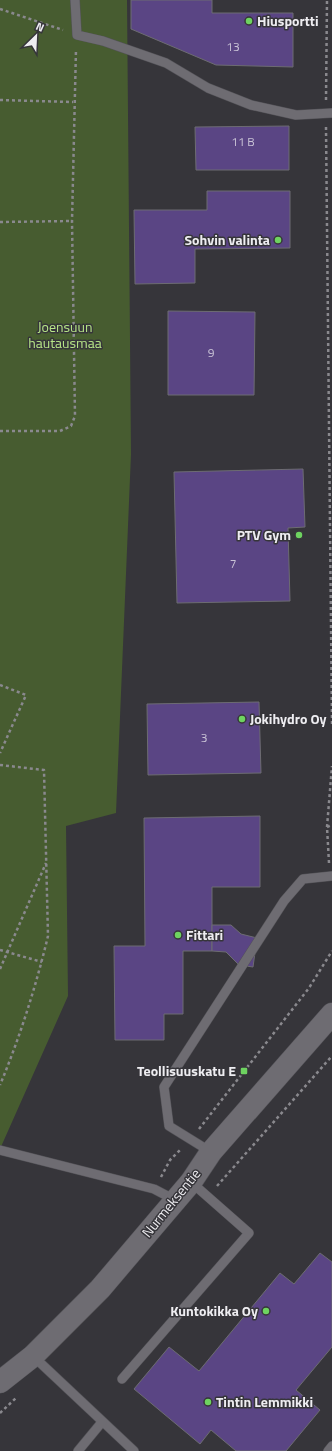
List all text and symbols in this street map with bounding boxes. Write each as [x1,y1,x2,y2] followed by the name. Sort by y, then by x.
[257,10,319,31] place label: Hiusportti
[16,16,56,56] north arrow
[244,16,254,26] marker: Hiusportti
[33,18,47,36] text: N
[226,37,240,56] house number: 13
[231,132,255,151] house number: 11 B
[184,229,270,250] place label: Sohvin valinta
[273,235,283,245] marker: Sohvin valinta
[28,316,102,353] park label: Joensuun hautausmaa
[208,343,215,362] house number: 9
[237,524,291,545] place label: PTV Gym
[294,530,304,540] marker: PTV Gym
[230,554,236,573] house number: 7
[250,708,327,729] place label: Jokihydro Oy
[237,714,247,724] marker: Jokihydro Oy
[201,728,207,747] house number: 3
[186,924,223,945] place label: Fittari
[173,930,183,940] marker: Fittari
[137,1060,236,1081] place label: Teollisuuskatu E
[239,1066,249,1076] marker: Teollisuuskatu E
[136,1164,205,1242] street label: Nurmeksentie
[170,1300,258,1321] place label: Kuntokikka Oy
[261,1306,271,1316] marker: Kuntokikka Oy
[216,1391,313,1412] place label: Tintin Lemmikki
[203,1397,213,1407] marker: Tintin Lemmikki

